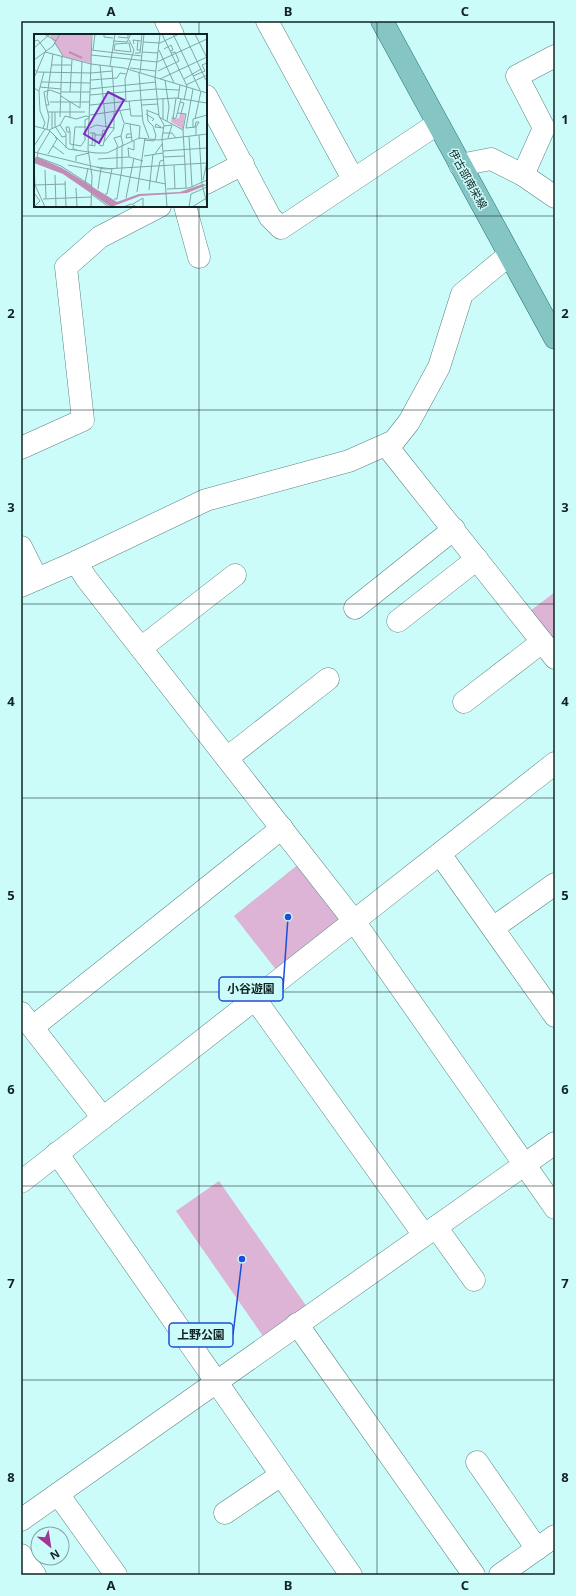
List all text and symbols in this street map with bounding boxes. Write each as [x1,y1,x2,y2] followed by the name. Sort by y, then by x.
[107,2,116,20] text: A
[284,2,292,20] text: B
[461,2,469,20] text: C
[34,34,207,207] inset map
[7,110,15,128] text: 1
[561,110,569,128] text: 1
[446,146,491,211] street label: 伊古部南栄線
[7,304,15,322] text: 2
[561,304,569,322] text: 2
[7,498,15,516] text: 3
[561,498,569,516] text: 3
[7,692,15,710] text: 4
[561,692,569,710] text: 4
[7,886,15,904] text: 5
[561,886,569,904] text: 5
[219,977,283,1001] callout: 小谷遊園
[227,980,275,997] text: 小谷遊園
[7,1080,15,1098] text: 6
[561,1080,569,1098] text: 6
[7,1274,15,1292] text: 7
[561,1274,569,1292] text: 7
[169,1323,233,1347] callout: 上野公園
[177,1326,225,1343] text: 上野公園
[7,1468,15,1486] text: 8
[561,1468,569,1486] text: 8
[30,1526,70,1566] north arrow
[48,1546,63,1564] text: N
[107,1576,116,1594] text: A
[284,1576,292,1594] text: B
[461,1576,469,1594] text: C

